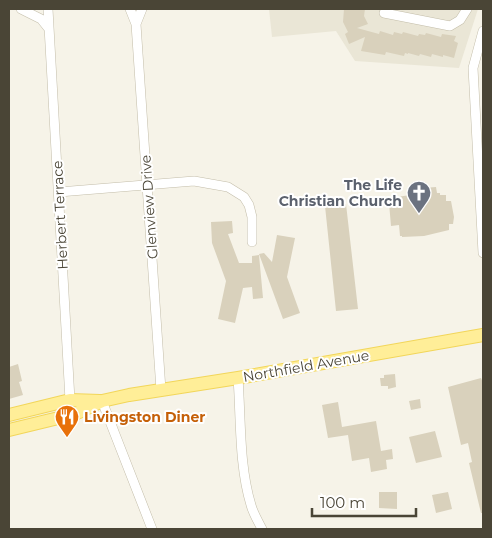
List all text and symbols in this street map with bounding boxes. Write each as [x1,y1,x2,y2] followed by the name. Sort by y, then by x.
[136,154,162,260] street label: Glenview Drive
[48,160,72,270] street label: Herbert Terrace
[279,176,402,210] place label: The Life Christian Church
[406,180,432,214] church icon: The Life Christian Church
[241,346,371,386] street label: Northfield Avenue
[54,404,80,438] restaurant icon: Livingston Diner
[84,408,205,426] place label: Livingston Diner
[312,486,416,518] scale bar
[320,493,365,512] text: 100 m

